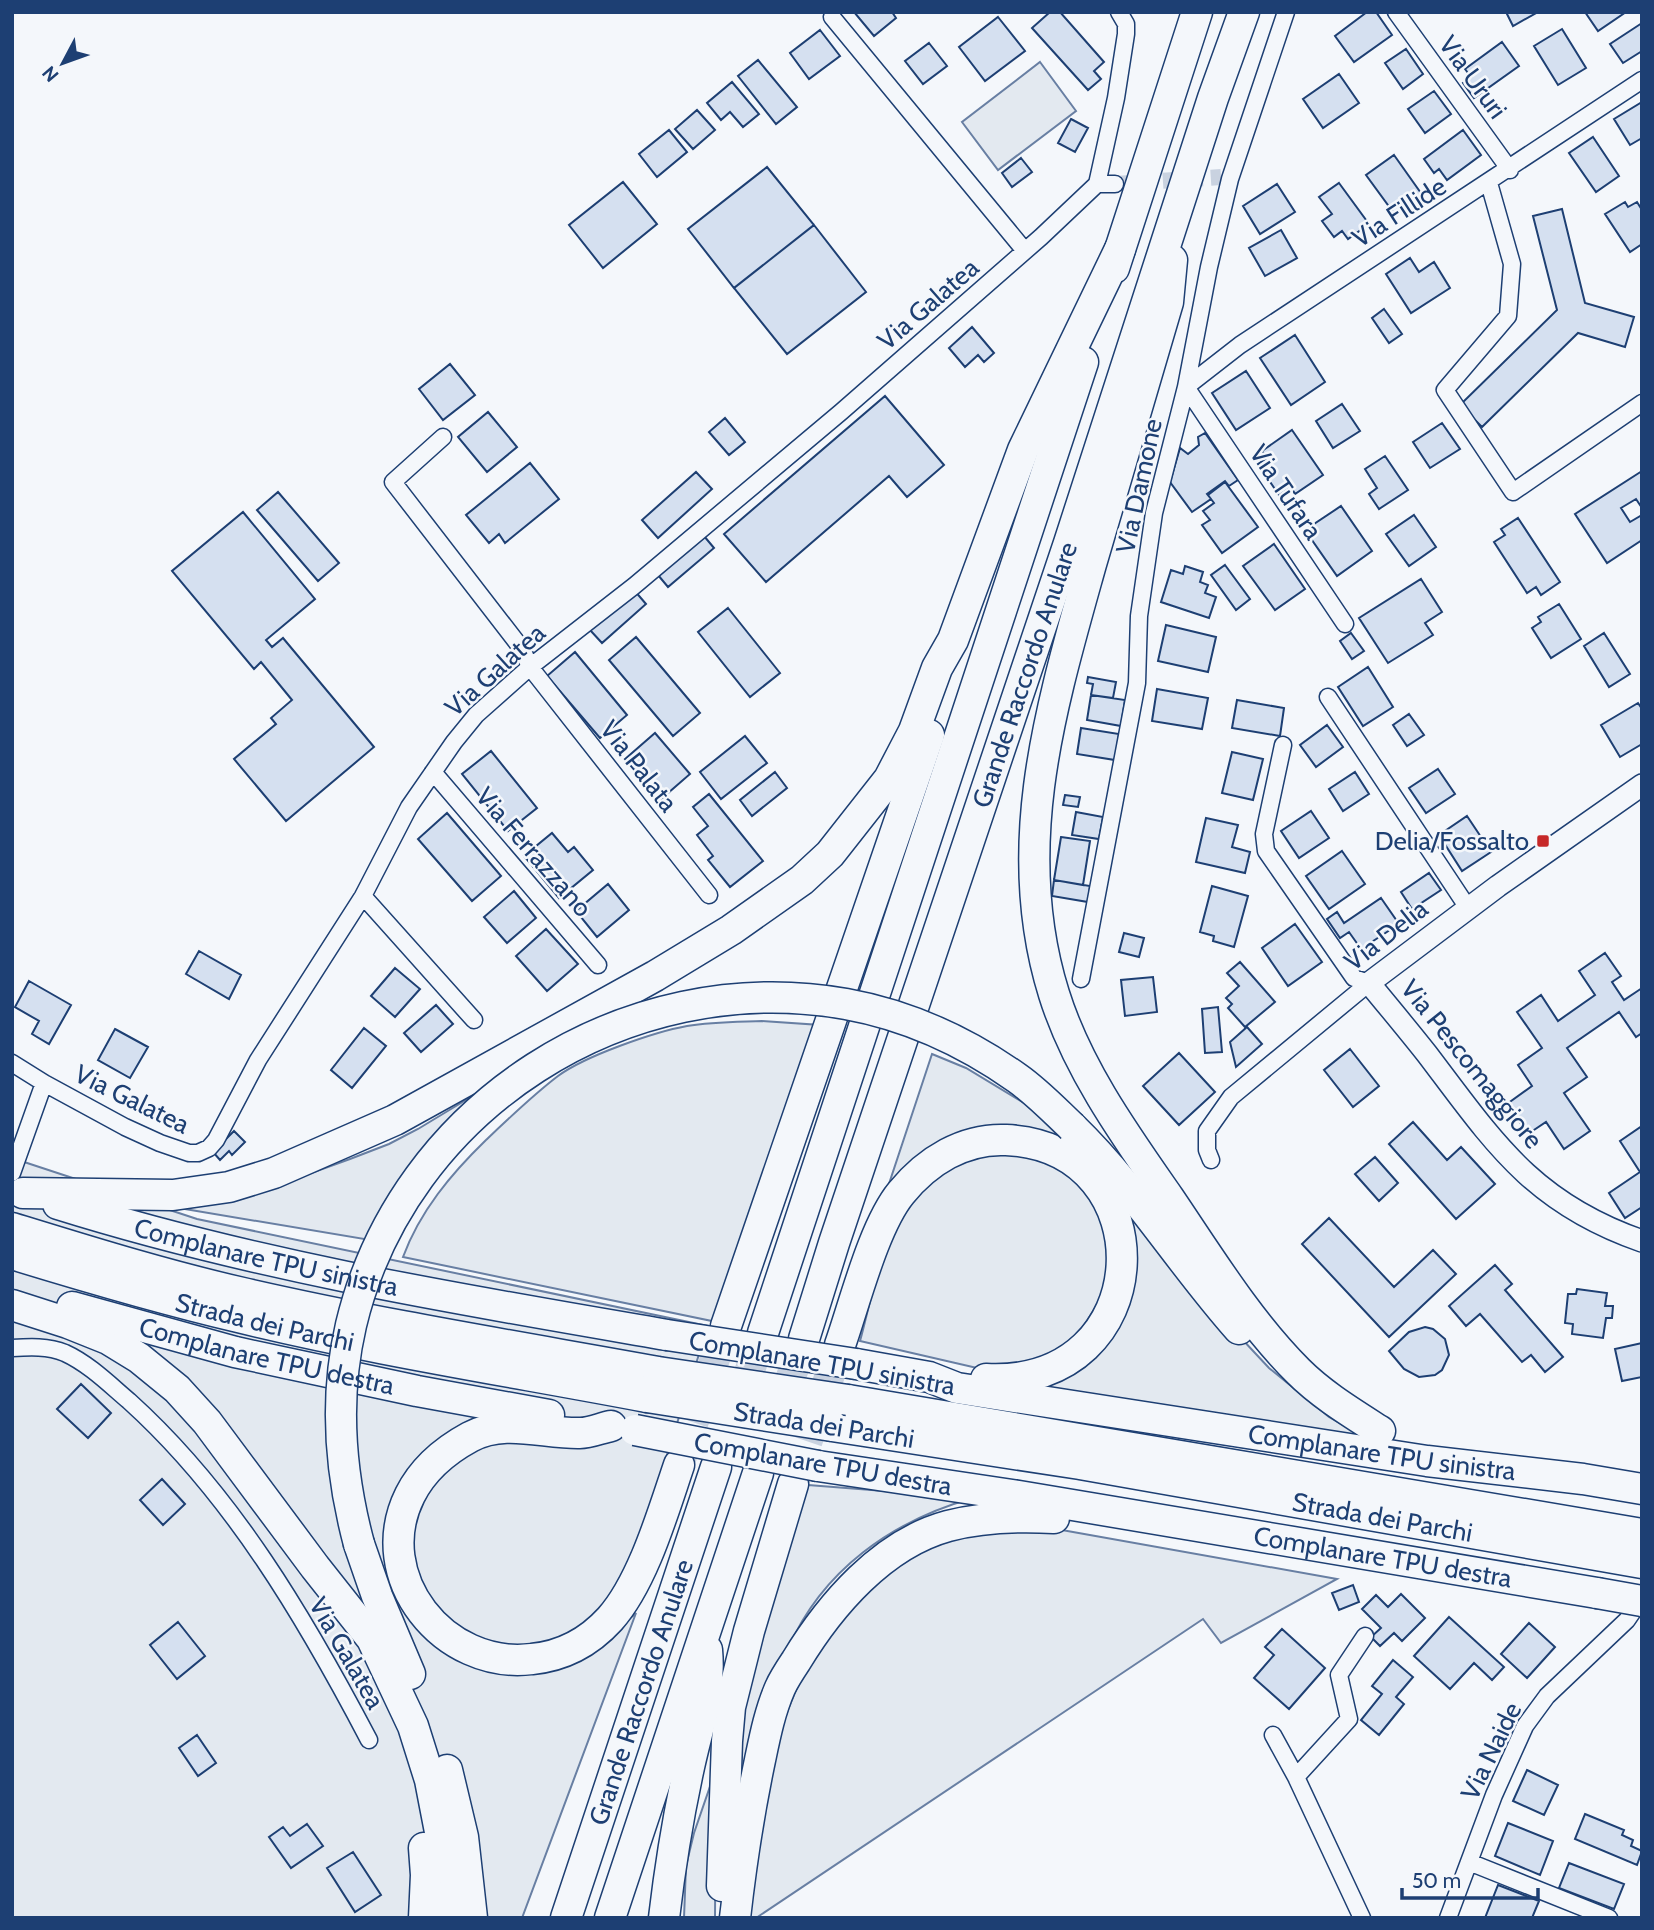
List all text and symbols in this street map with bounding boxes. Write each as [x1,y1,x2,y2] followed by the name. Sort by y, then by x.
[28,28,98,98] north arrow
[1432,29,1514,125] street label: Via Ururi
[37,61,64,86] text: N
[1346,170,1452,254] street label: Via Fillide
[871,251,986,357] street label: Via Galatea
[1109,416,1169,556] street label: Via Damone
[1243,438,1330,546] street label: Via Tufara
[965,538,1084,812] street label: Grande Raccordo Anulare
[438,616,552,723] street label: Via Galatea
[593,714,685,819] street label: Via Palata
[469,781,599,923] street label: Via Ferrazzano
[1375,825,1529,857] place label: Delia/Fossalto
[1535,833,1551,849] marker: Delia/Fossalto
[1338,892,1434,977] street label: Via Delia
[1394,973,1550,1155] street label: Via Pescomaggiore
[69,1058,195,1141] street label: Via Galatea
[131,1211,401,1303] street label: Complanare TPU sinistra
[172,1286,357,1358] street label: Strada dei Parchi
[136,1310,398,1402] street label: Complanare TPU destra
[686,1324,958,1402] street label: Complanare TPU sinistra
[732,1395,916,1455] street label: Strada dei Parchi
[1246,1417,1518,1487] street label: Complanare TPU sinistra
[692,1426,955,1503] street label: Complanare TPU destra
[1290,1486,1475,1549] street label: Strada dei Parchi
[1251,1520,1515,1595] street label: Complanare TPU destra
[582,1555,700,1829] street label: Grande Raccordo Anulare
[302,1591,392,1715] street label: Via Galatea
[1454,1697,1528,1805] street label: Via Naide
[1402,1856,1538,1900] scale bar
[1412,1868,1461,1893] text: 50 m

